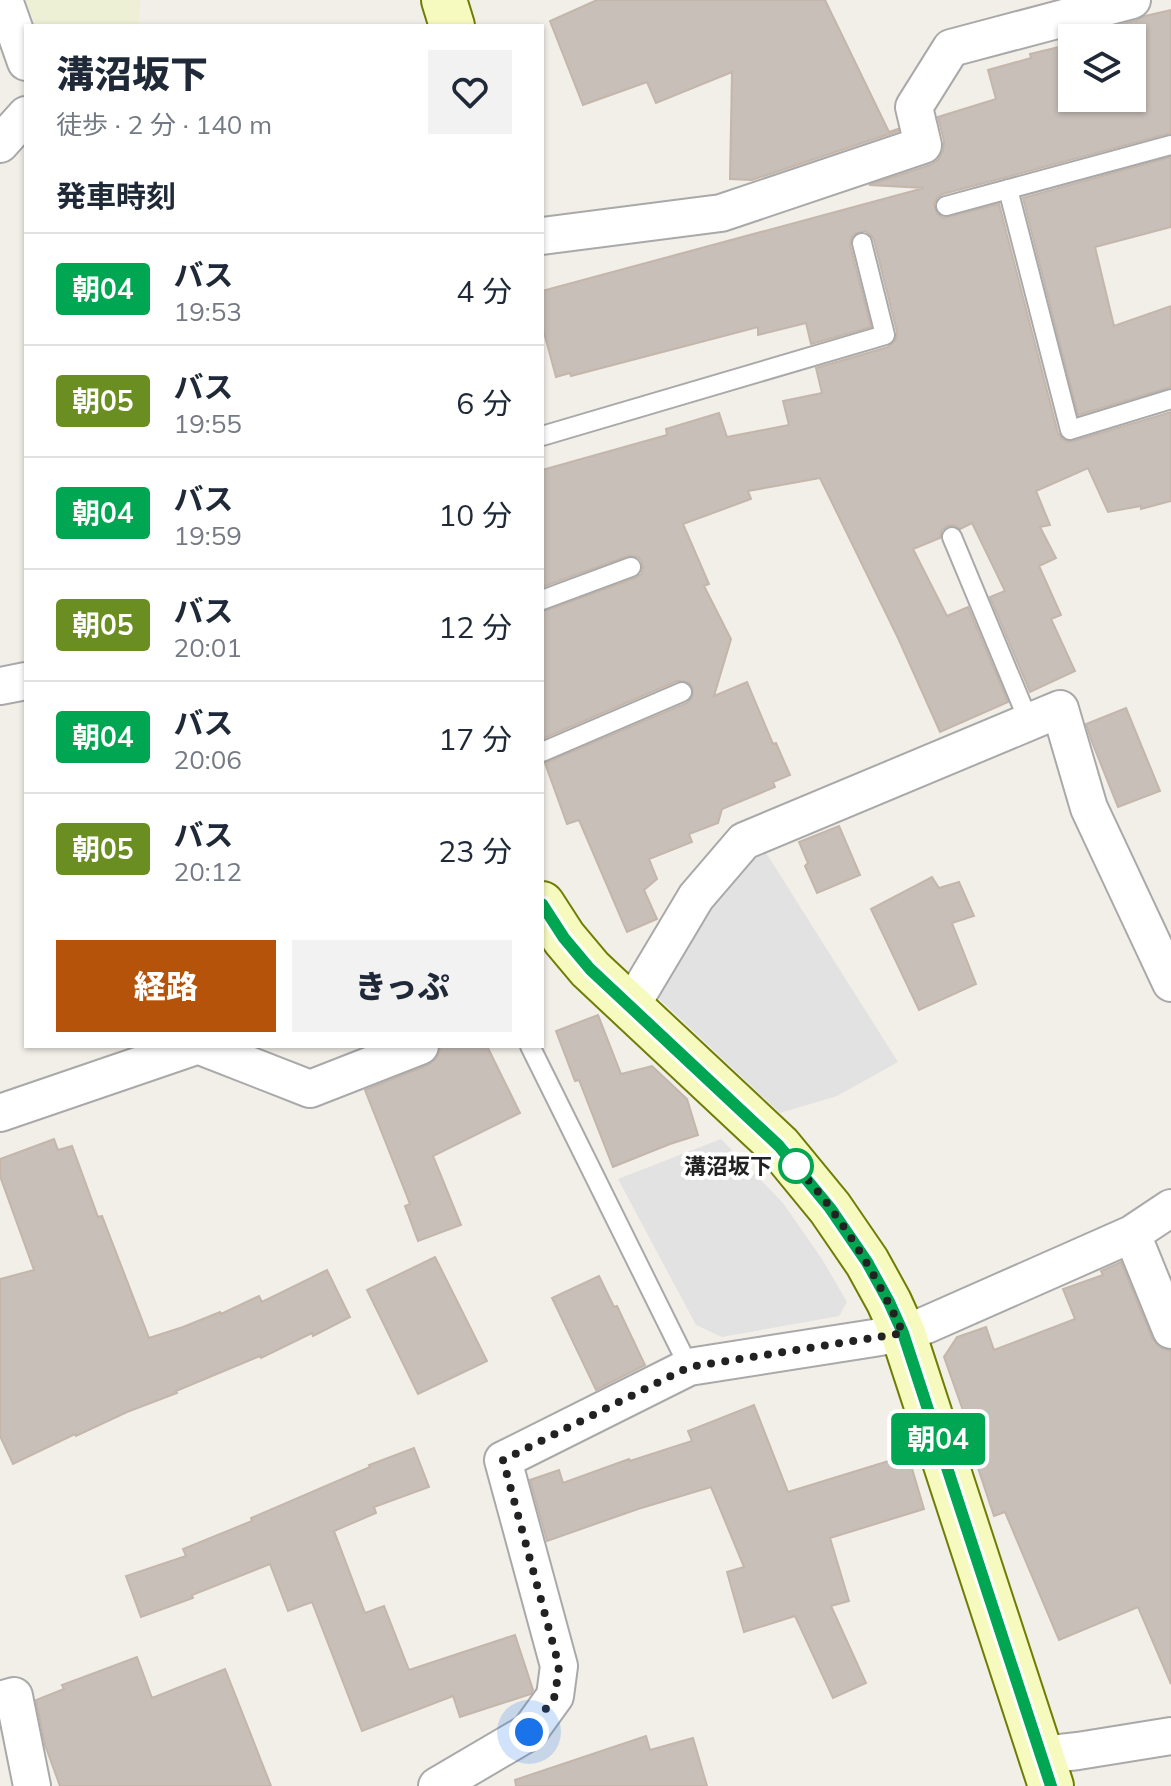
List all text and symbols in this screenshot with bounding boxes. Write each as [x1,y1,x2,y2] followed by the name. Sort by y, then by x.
[1058,24,1146,112] map controls
[1058,24,1146,112] button: layers
[56,50,208,98] text: 溝沼坂下
[428,50,512,134] button: heart
[56,108,272,141] text: 徒歩 · 2 分 · 140 m
[56,177,176,215] text: 発車時刻
[174,256,234,294] text: バス
[72,271,134,306] text: 朝04
[456,272,512,310] text: 4 分
[174,295,242,328] text: 19:53
[174,368,234,406] text: バス
[72,383,134,418] text: 朝05
[456,384,512,422] text: 6 分
[174,407,242,440] text: 19:55
[174,480,234,518] text: バス
[72,495,134,530] text: 朝04
[438,496,512,534] text: 10 分
[174,519,242,552] text: 19:59
[174,592,234,630] text: バス
[72,607,134,642] text: 朝05
[438,608,512,646] text: 12 分
[174,631,242,664] text: 20:01
[174,704,234,742] text: バス
[72,719,134,754] text: 朝04
[438,720,512,758] text: 17 分
[174,743,242,776] text: 20:06
[174,816,234,854] text: バス
[72,831,134,866] text: 朝05
[438,832,512,870] text: 23 分
[174,855,242,888] text: 20:12
[56,940,276,1032] button: 経路
[292,940,512,1032] button: きっぷ
[779,1149,813,1183] marker: 溝沼坂下
[684,1152,772,1180] place label: 溝沼坂下
[892,1413,984,1465] line badge: 朝04
[907,1421,969,1456] text: 朝04
[509,1712,549,1752] your location

